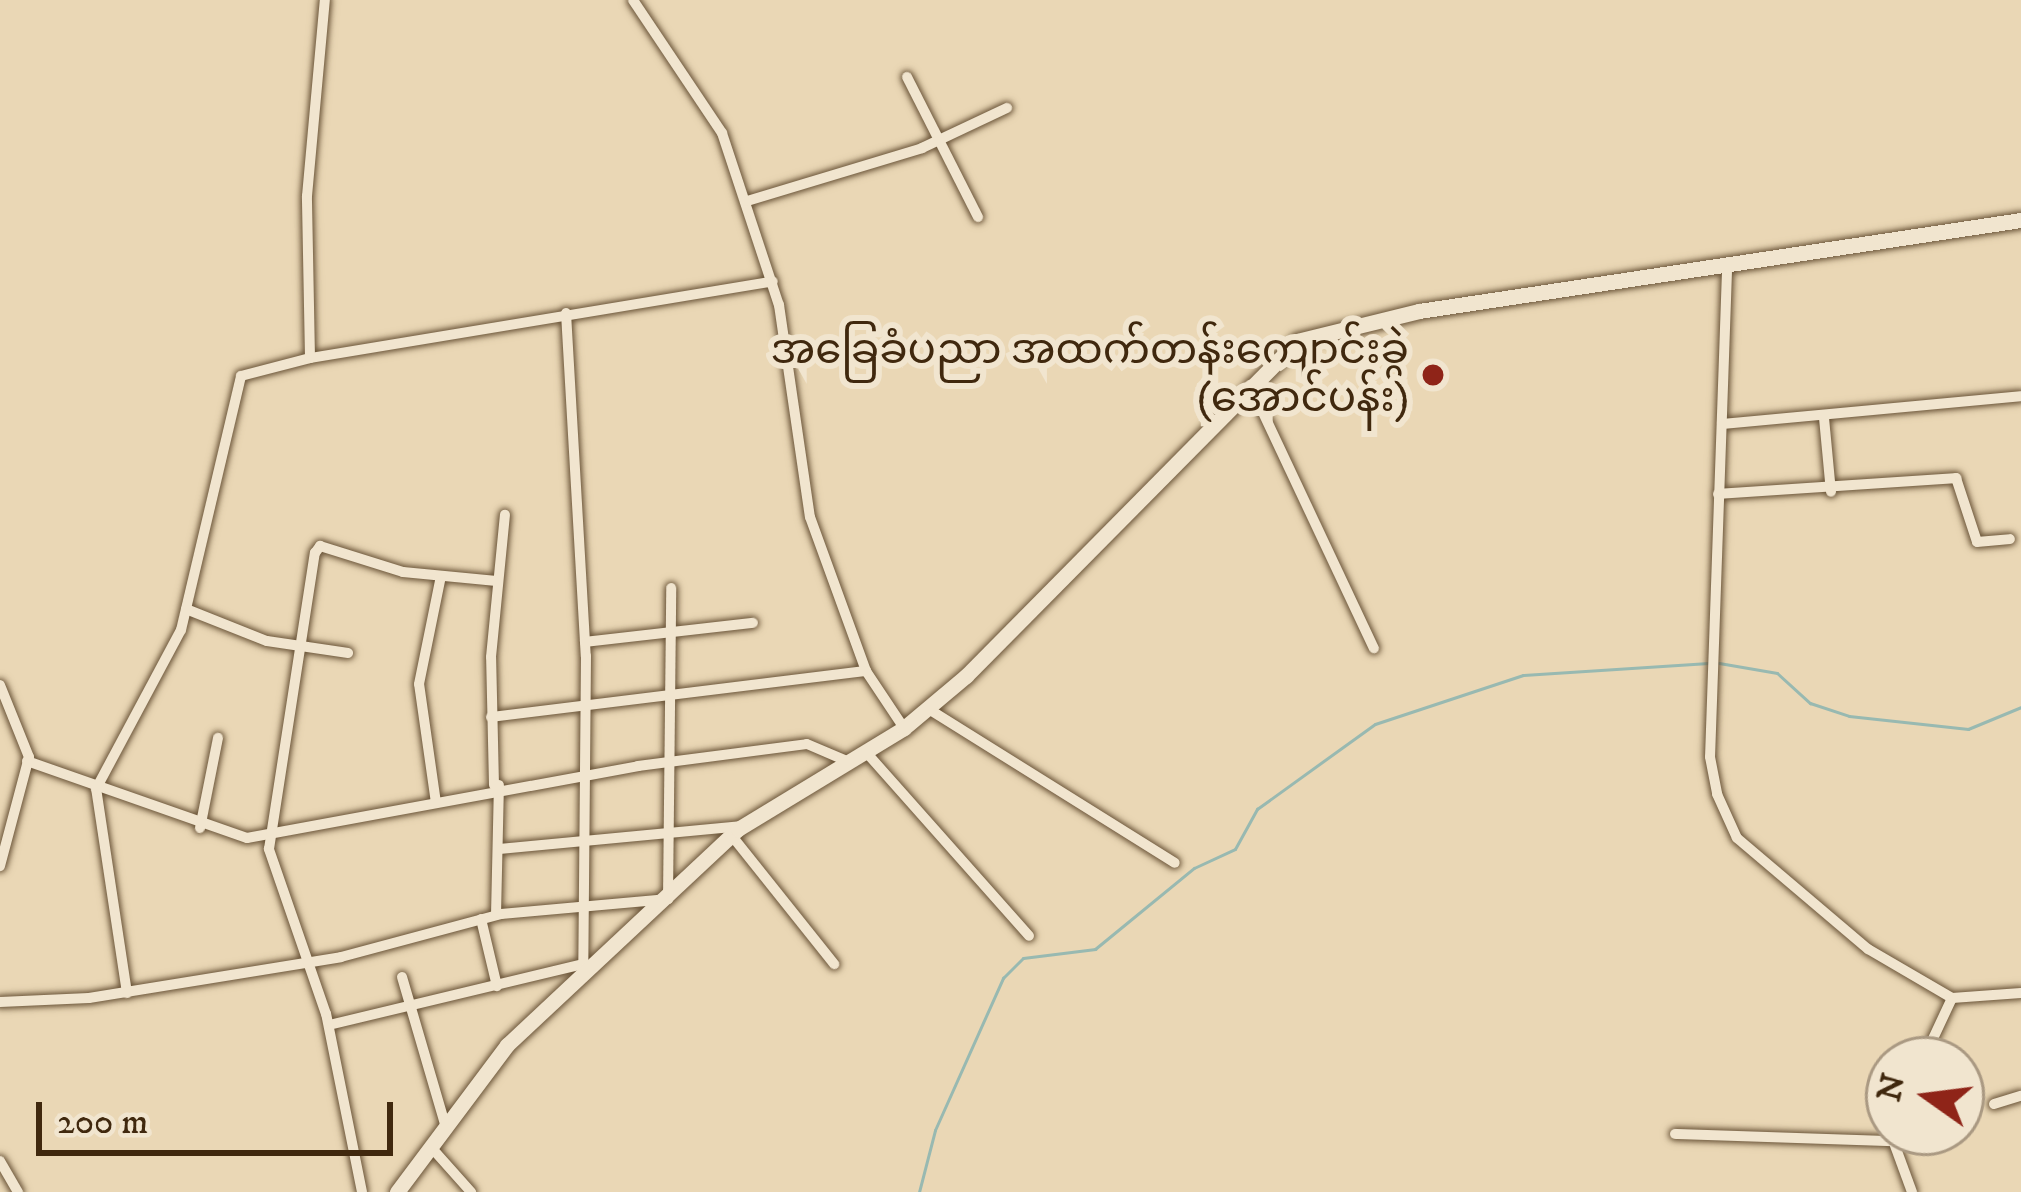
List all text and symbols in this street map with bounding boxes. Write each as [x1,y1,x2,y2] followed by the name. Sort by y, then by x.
[770,326,1409,424] place label: အခြေခံပညာ အထက်တန်းကျောင်းခွဲ (အောင်ပန်း)
[1420,362,1446,388] marker: အခြေခံပညာ အထက်တန်းကျောင်းခွဲ (အောင်ပန်း)
[1865,1036,1985,1156] north arrow
[1869,1070,1916,1106] text: N
[42,1078,399,1152] scale bar
[57,1100,148,1145] text: 200 m

